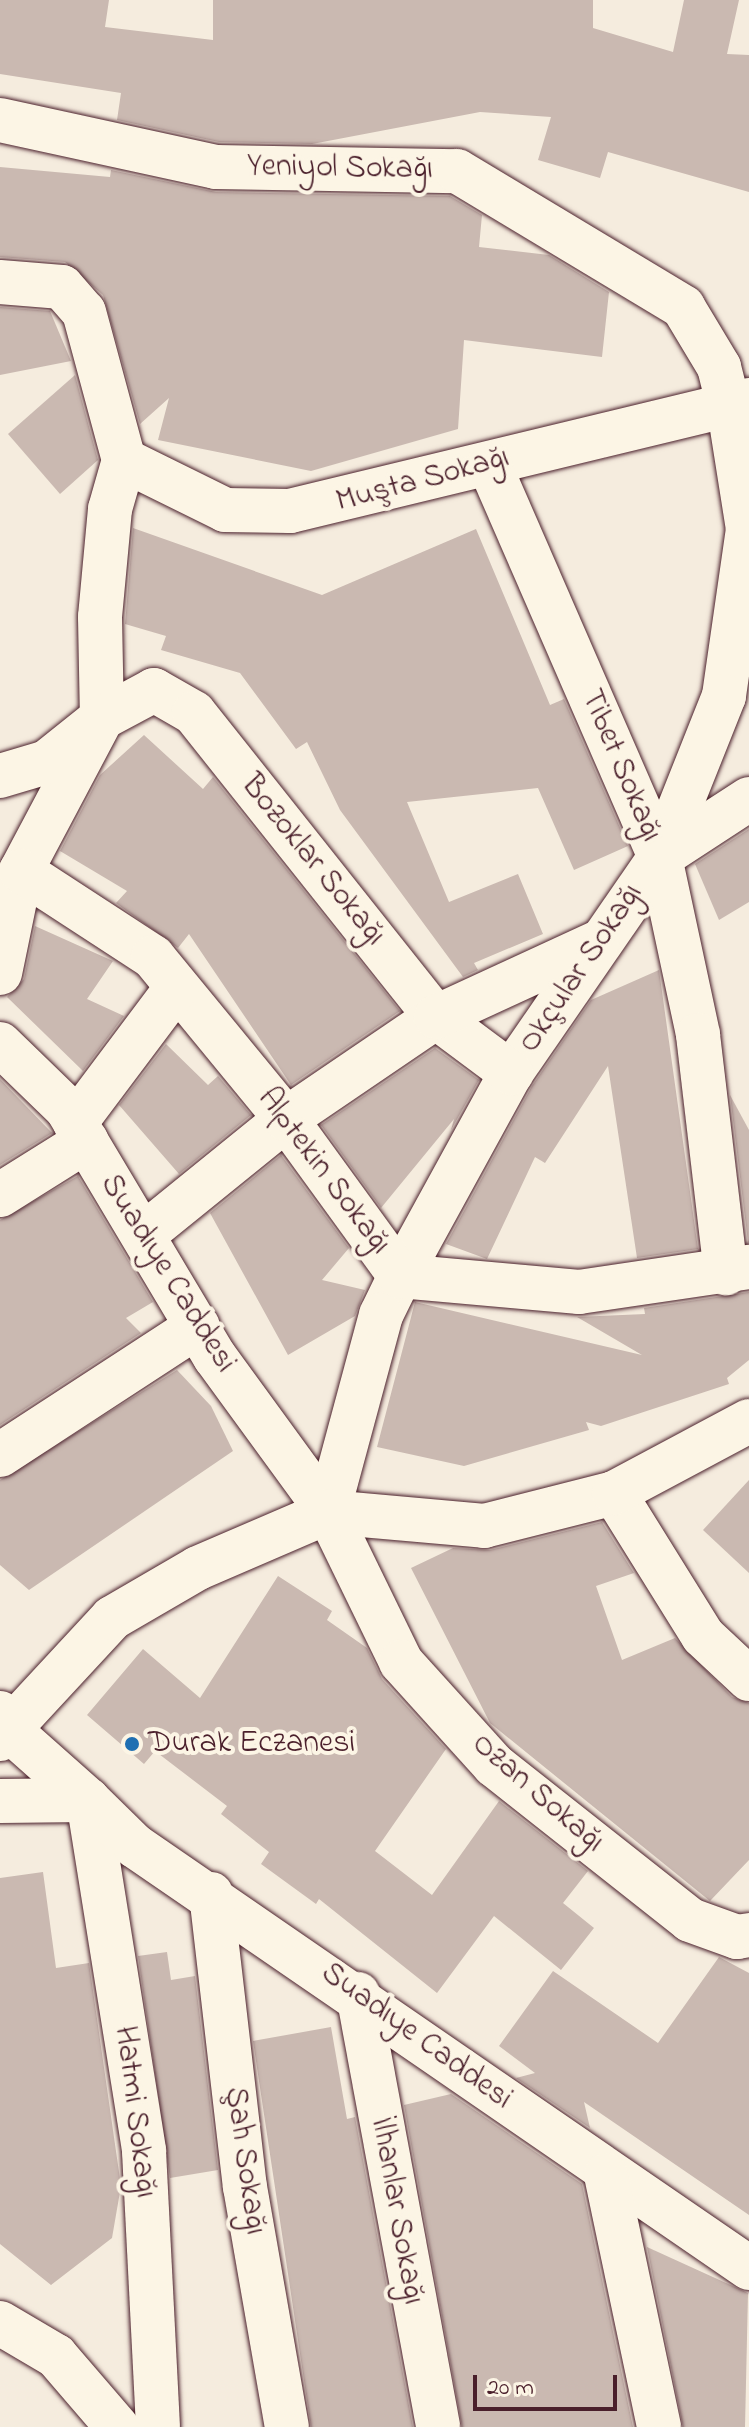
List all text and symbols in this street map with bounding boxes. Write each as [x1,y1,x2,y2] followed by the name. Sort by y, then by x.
[247,148,433,190] street label: Yeniyol Sokağı
[332,439,514,523] street label: Muşta Sokağı
[571,684,669,848] street label: Tibet Sokağı
[231,767,393,955] street label: Bozoklar Sokağı
[511,877,653,1061] street label: Okçular Sokağı
[248,1081,398,1263] street label: Alptekin Sokağı
[91,1168,243,1380] street label: Suadıye Caddesi
[148,1725,355,1763] place label: Durak Eczanesi
[463,1726,611,1862] street label: Ozan Sokağı
[123,1735,141,1753] marker: Durak Eczanesi
[313,1955,519,2119] street label: Suadıye Caddesi
[104,2024,164,2200] street label: Hatmi Sokağı
[215,2085,273,2237] street label: Şah Sokağı
[361,2114,431,2308] street label: İlhanlar Sokağı
[477,2359,621,2409] scale bar
[487,2371,534,2406] text: 20 m

